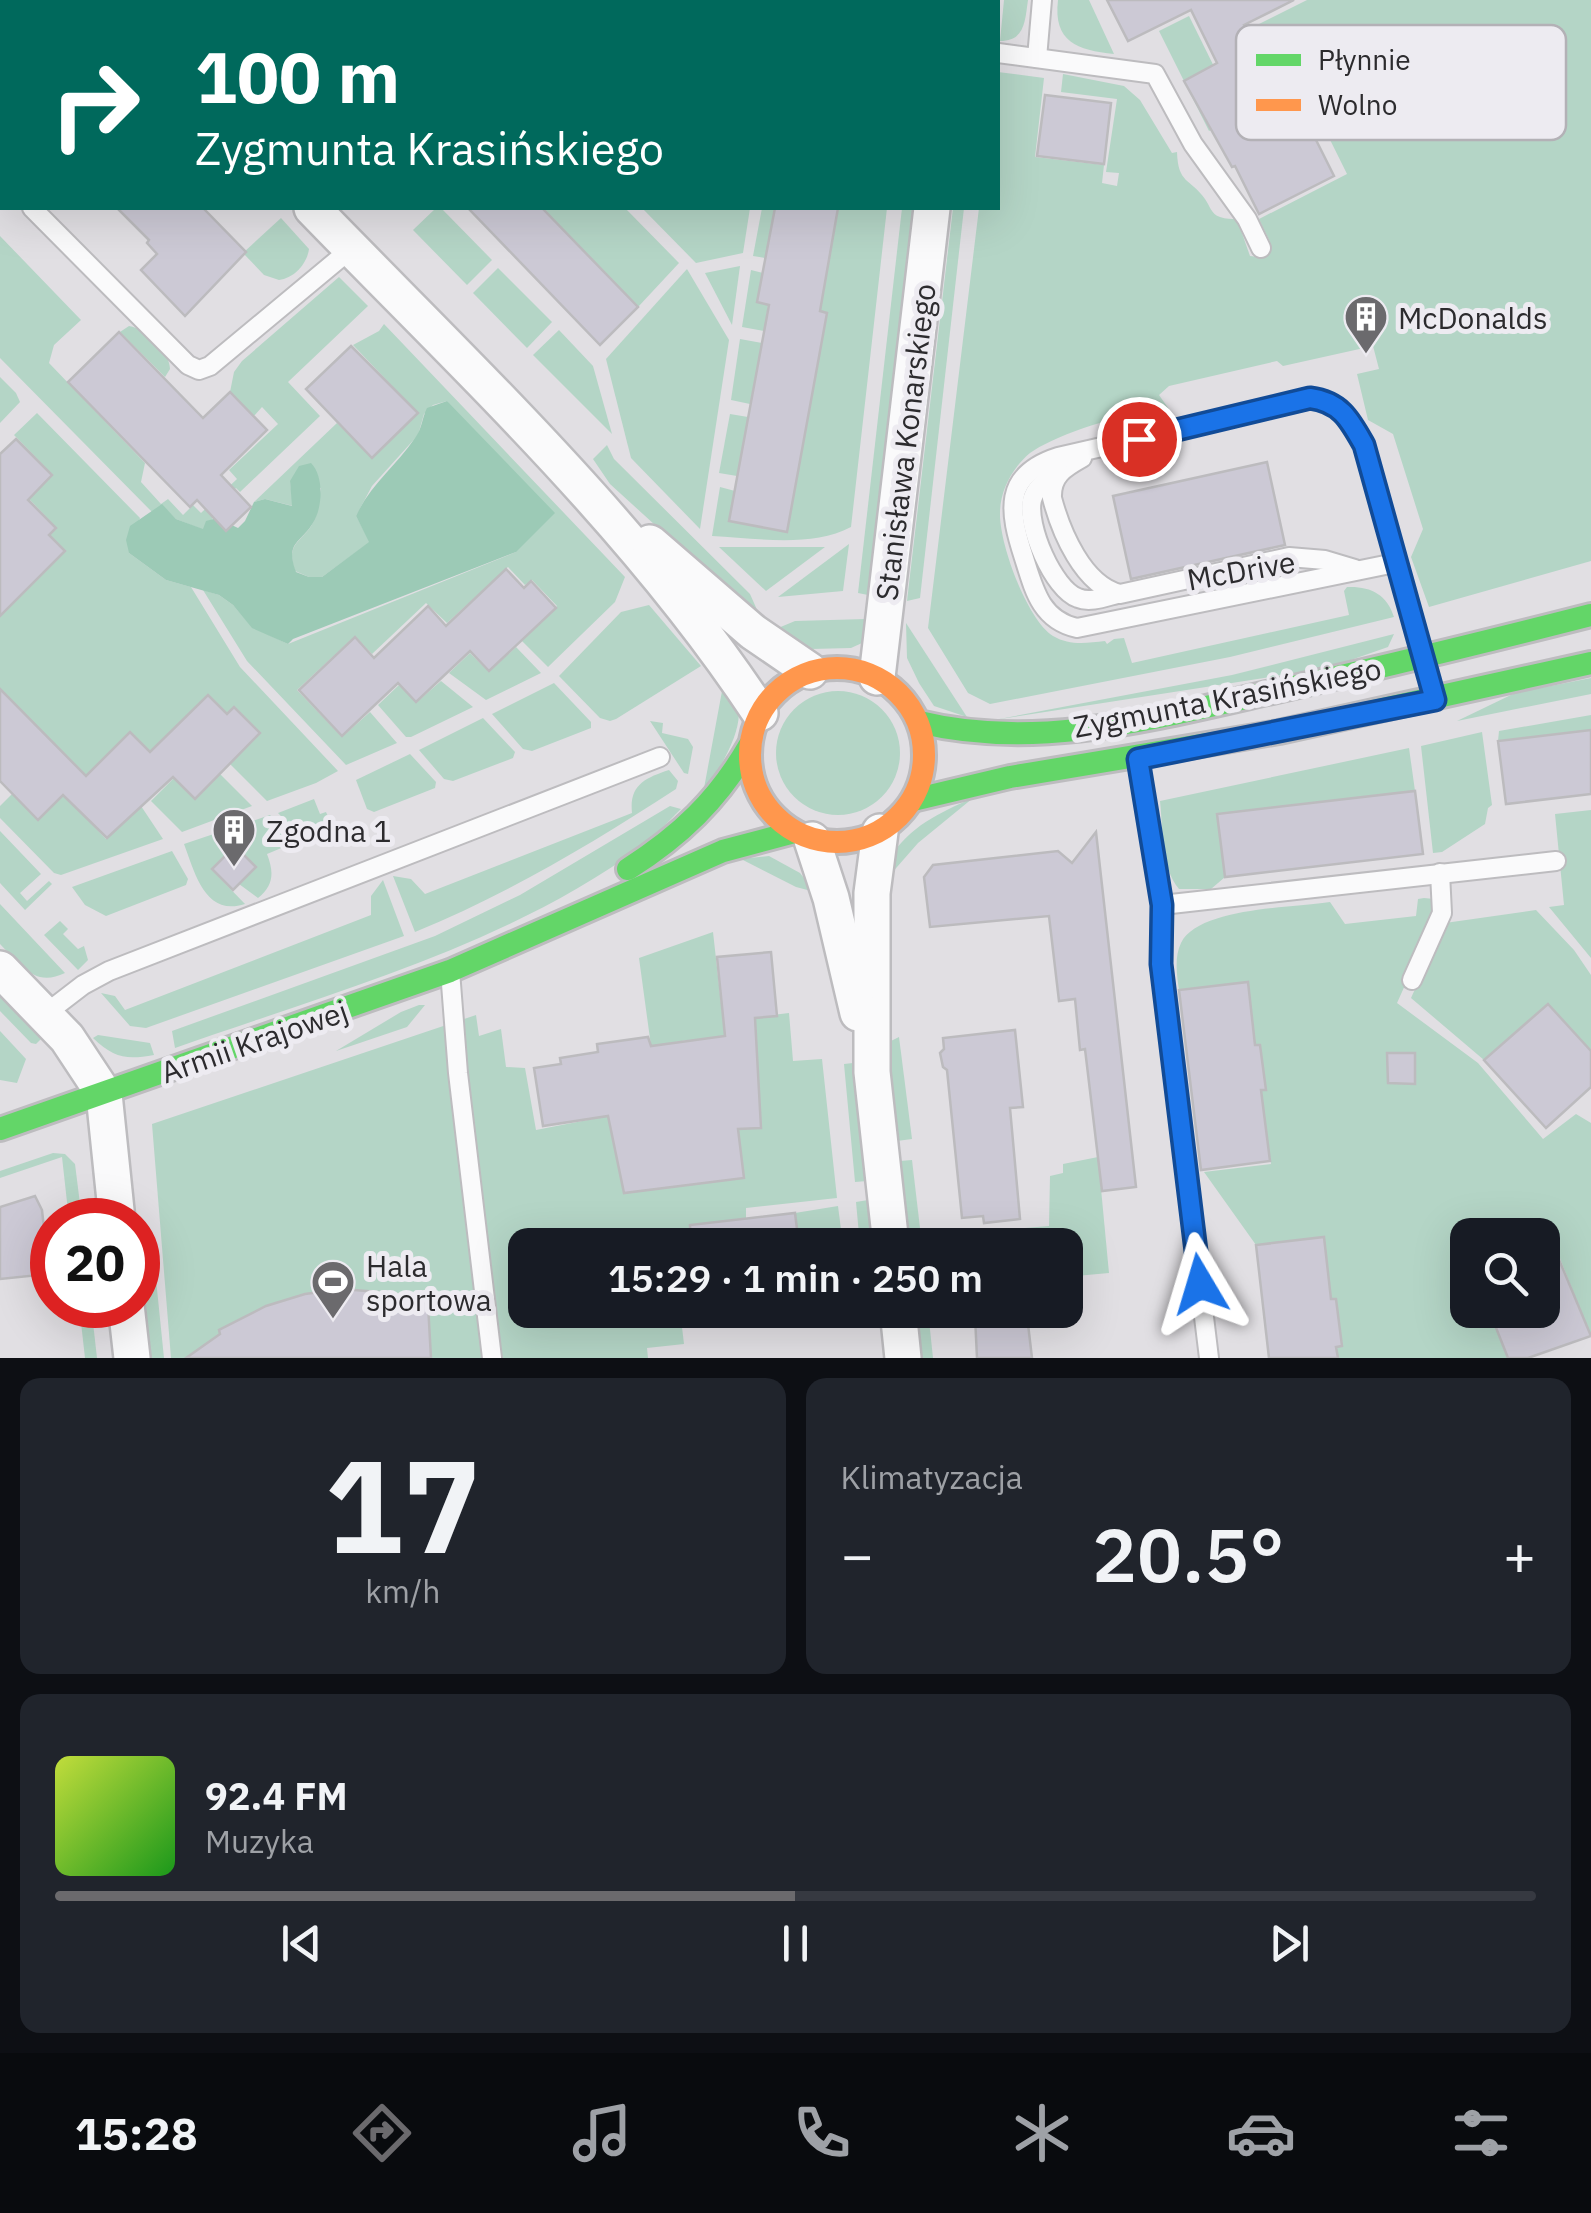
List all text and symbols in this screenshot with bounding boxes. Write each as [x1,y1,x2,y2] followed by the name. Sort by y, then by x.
[1236,25,1566,140] legend
[195,31,400,122] text: 100 m
[30,40,160,170] icon: right
[1318,41,1411,78] text: Płynnie
[1318,86,1397,123] text: Wolno
[195,119,664,177] text: Zygmunta Krasińskiego
[866,281,944,603] street label: Stanisława Konarskiego
[1343,294,1389,355] building icon: McDonalds
[1398,298,1548,337] place label: McDonalds
[1097,397,1182,482] pin
[1112,412,1167,467] icon: arrive
[1184,541,1298,599] street label: McDrive
[1070,648,1384,746] street label: Zygmunta Krasińskiego
[211,807,257,868] building icon: Zgodna 1
[266,811,391,850] place label: Zgodna 1
[155,991,353,1091] street label: Armii Krajowej
[30,1198,160,1328] speed limit sign: 20
[1450,1218,1560,1328] map controls
[1450,1218,1560,1328] button: search
[1148,1232,1252,1336] position arrow
[366,1246,492,1319] place label: Hala sportowa
[608,1253,983,1302] text: 15:29 · 1 min · 250 m
[310,1259,356,1320] sports icon: Hala sportowa
[325,1420,481,1589] text: 17
[841,1456,1023,1498] text: Klimatyzacja
[1092,1505,1285,1603] text: 20.5°
[841,1519,874,1590] text: −
[1503,1519,1536,1590] text: +
[365,1570,440,1612] text: km/h
[205,1771,348,1820] text: 92.4 FM
[205,1820,314,1862] text: Muzyka
[274,1916,329,1971] icon: previous
[768,1916,823,1971] icon: pause
[1262,1916,1317,1971] icon: next
[347,2098,417,2168] icon: directions
[567,2098,637,2168] icon: music
[787,2098,857,2168] icon: phone
[1007,2098,1077,2168] icon: climate
[1226,2098,1296,2168] icon: car
[1446,2098,1516,2168] icon: filters
[75,2104,198,2162] text: 15:28

